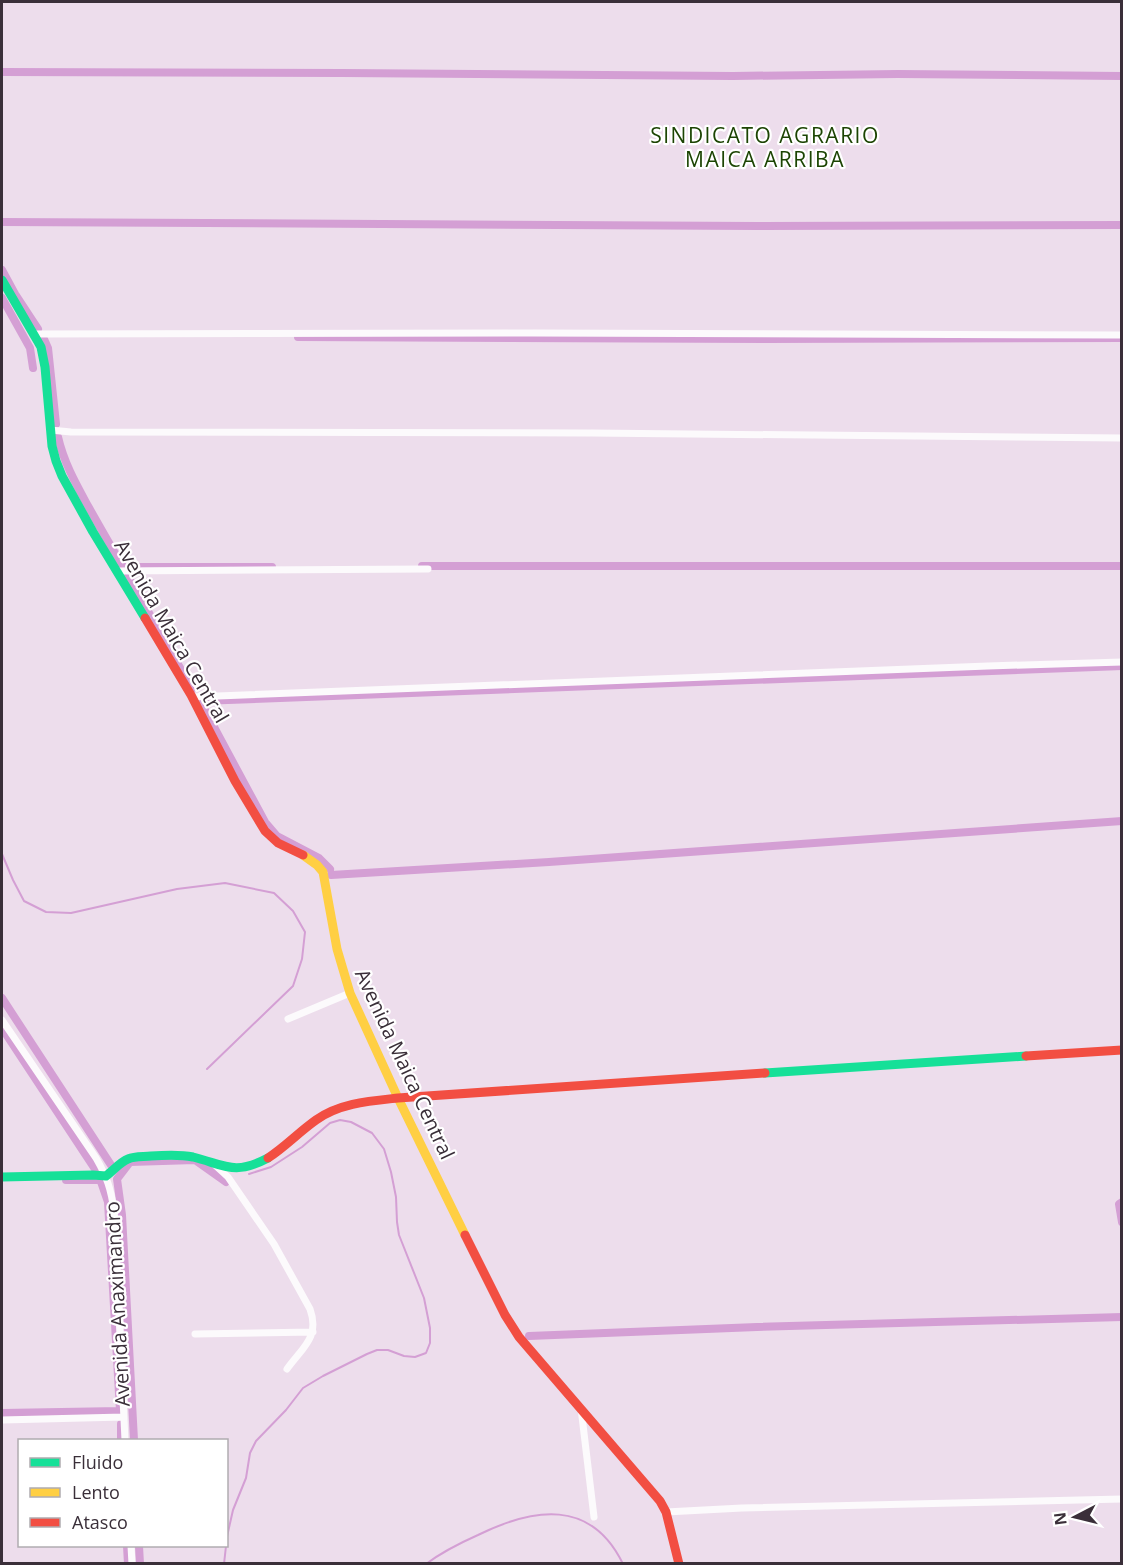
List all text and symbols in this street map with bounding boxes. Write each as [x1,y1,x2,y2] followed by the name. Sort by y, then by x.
[650,121,880,173] district label: SINDICATO AGRARIO MAICA ARRIBA
[108,534,236,728] street label: Avenida Maica Central
[349,964,461,1164] street label: Avenida Maica Central
[98,1201,136,1407] street label: Avenida Anaximandro
[18,1439,228,1547] legend
[72,1450,123,1474] text: Fluido
[72,1480,120,1504] text: Lento
[1045,1487,1105,1547] north arrow
[72,1510,128,1534] text: Atasco
[1048,1511,1072,1527] text: N

